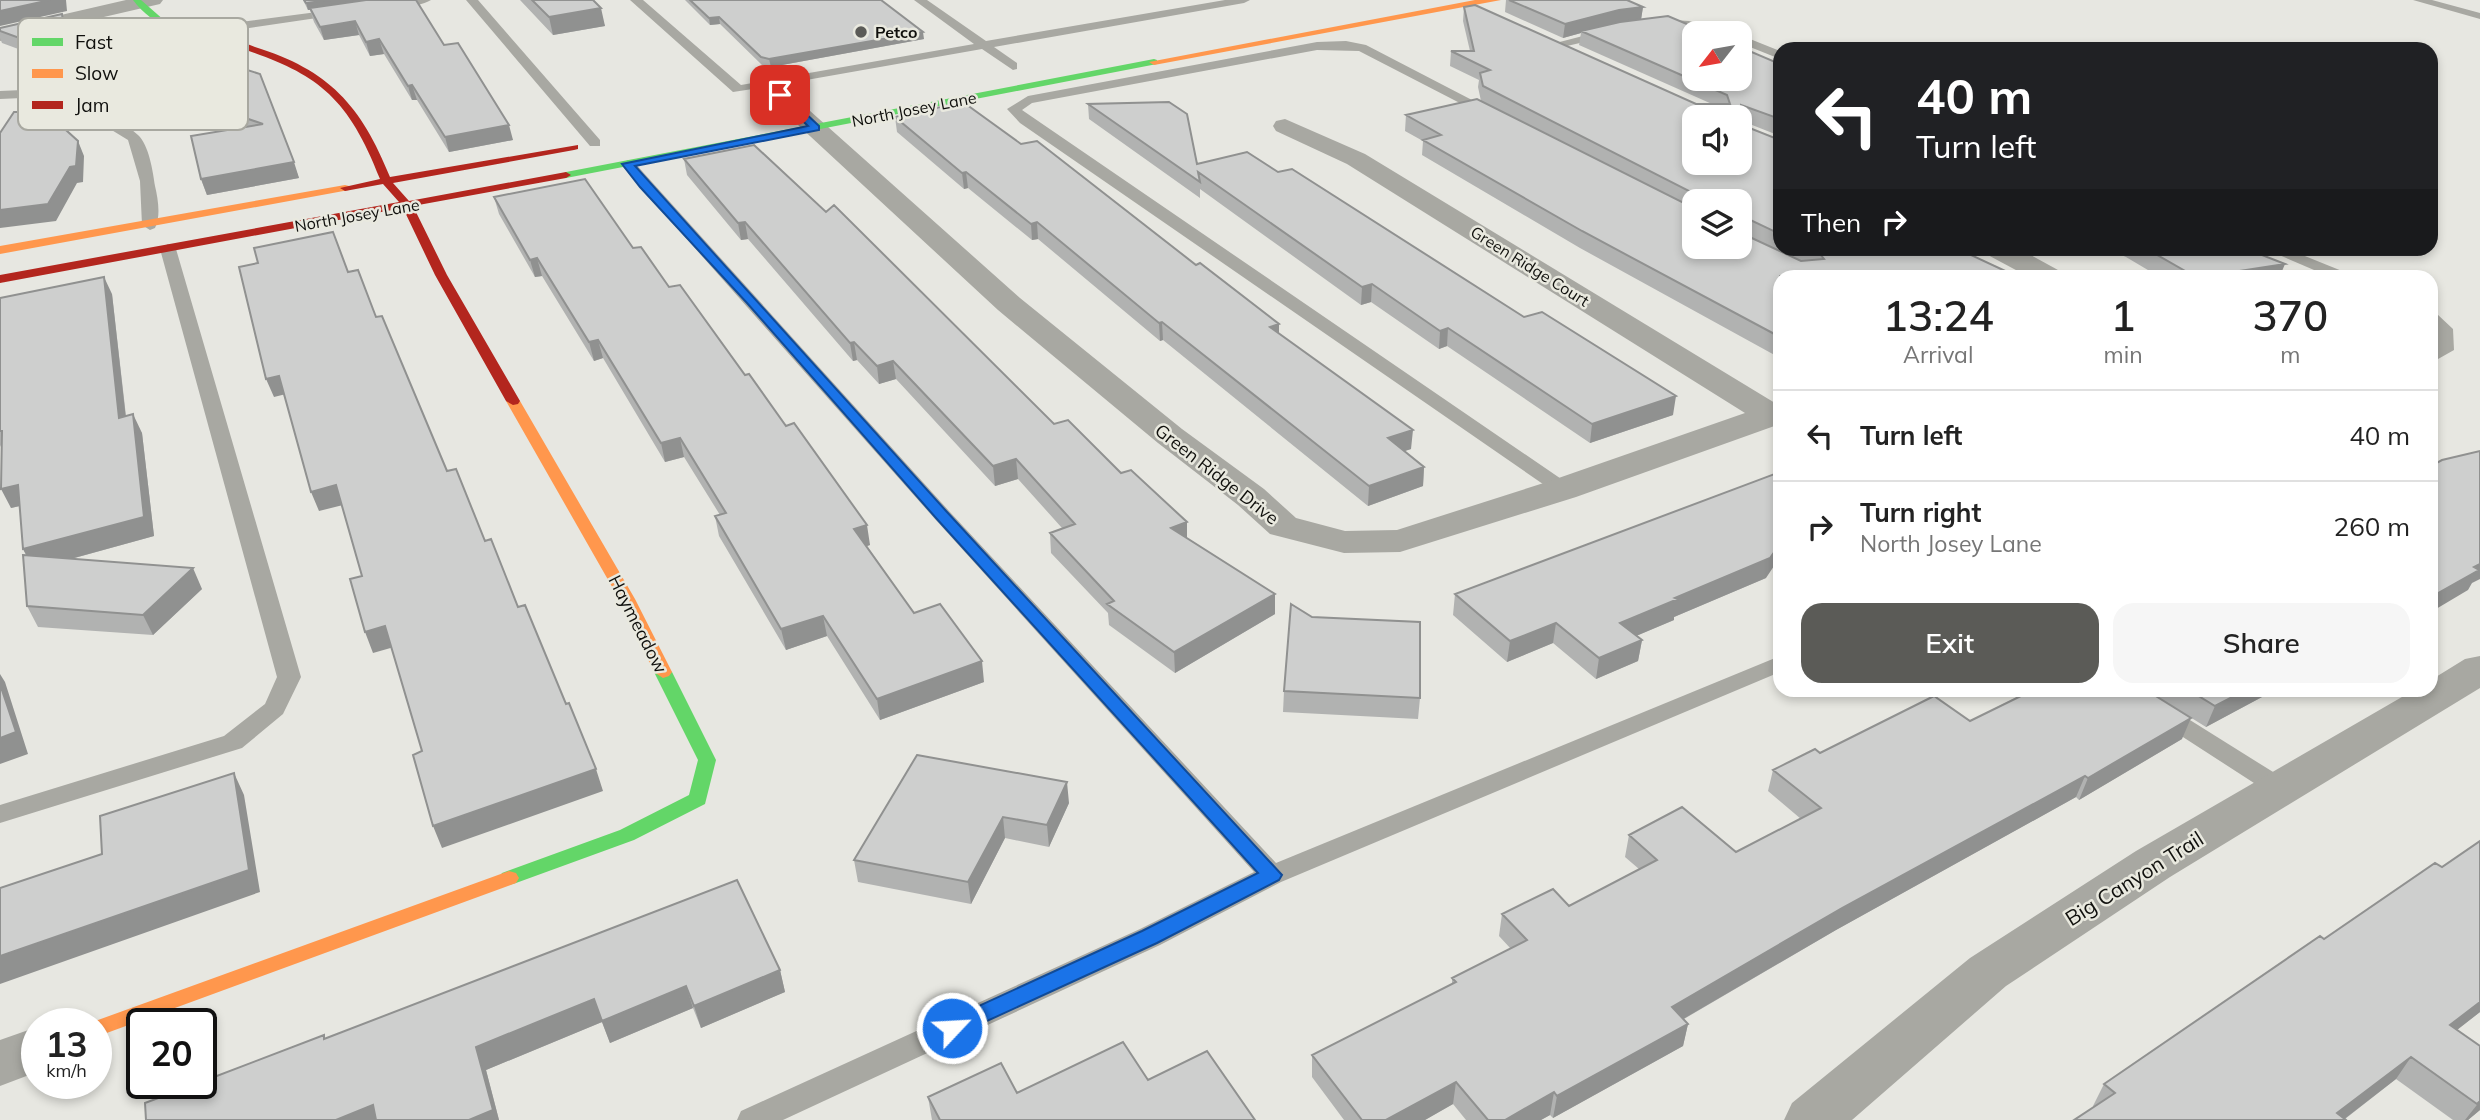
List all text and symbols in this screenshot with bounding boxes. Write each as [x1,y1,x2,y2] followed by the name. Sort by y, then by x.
[18,18,248,130] legend
[1682,21,1752,91] north arrow
[1682,21,1752,259] map controls
[875,22,917,42] place label: Petco
[853,24,869,40] marker: Petco
[75,30,113,54] text: Fast
[75,61,119,85] text: Slow
[750,65,810,125] pin
[1916,65,2032,126] text: 40 m
[1801,70,1892,161] icon: left
[761,76,799,114] icon: arrive
[850,87,978,131] street label: North Josey Lane
[75,93,109,117] text: Jam
[1682,105,1752,175] button: sound
[1916,126,2036,166] text: Turn left
[1682,189,1752,259] button: layers
[293,194,421,236] street label: North Josey Lane
[1875,203,1913,241] icon: right
[1801,206,1861,239] text: Then
[1467,221,1593,311] street label: Green Ridge Court
[1883,289,1994,342] text: 13:24
[2110,289,2136,342] text: 1
[2253,289,2328,342] text: 370
[1903,340,1973,369] text: Arrival
[2103,340,2143,369] text: min
[2280,340,2300,369] text: m
[1801,417,1839,455] icon: left
[1151,419,1283,529] street label: Green Ridge Drive
[1860,419,1962,452] text: Turn left
[2349,419,2410,452] text: 40 m
[1860,496,1981,529] text: Turn right
[1801,508,1839,546] icon: right
[2334,510,2410,543] text: 260 m
[1860,529,2042,558] text: North Josey Lane
[603,571,673,677] street label: Haymeadow
[1801,603,2099,683] button: Exit
[2113,603,2410,683] button: Share
[2060,825,2208,931] street label: Big Canyon Trail
[915,991,989,1065] position arrow
[126,1008,217,1099] speed limit sign: 20
[45,1022,88,1066] text: 13
[46,1059,87,1082] text: km/h

